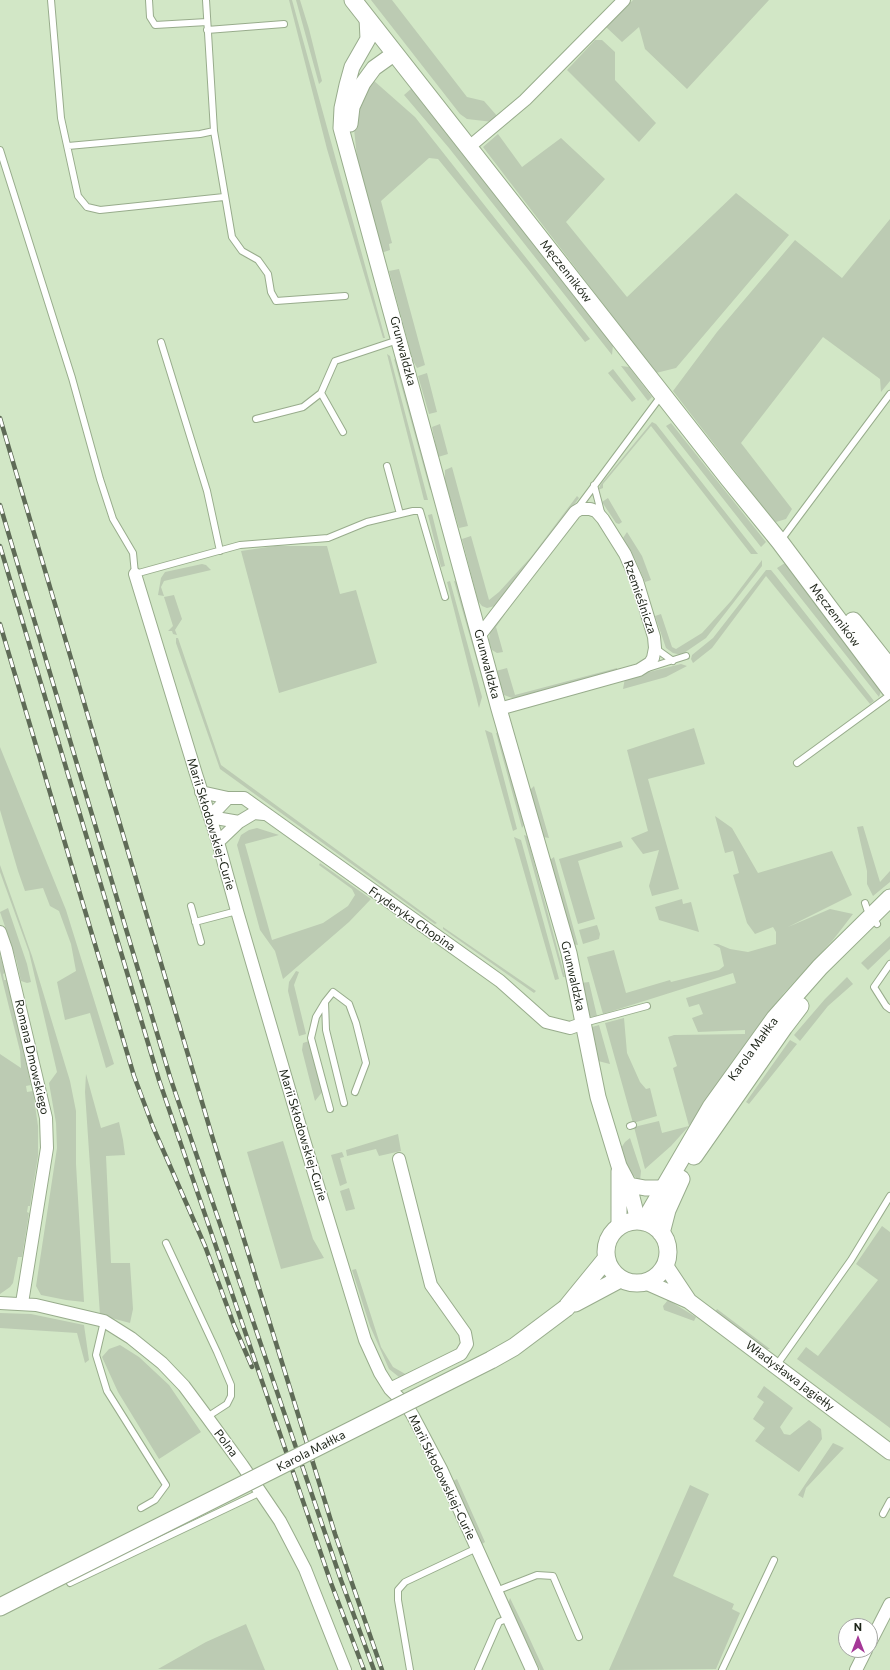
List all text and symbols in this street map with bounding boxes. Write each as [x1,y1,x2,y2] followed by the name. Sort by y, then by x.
[537,237,595,305] street label: Męczenników
[387,315,419,387] street label: Grunwaldzka
[621,558,659,636] street label: Rzemieślnicza
[806,580,864,650] street label: Męczenników
[471,628,503,700] street label: Grunwaldzka
[184,756,238,892] street label: Marii Skłodowskiej-Curie
[366,884,458,954] street label: Fryderyka Chopina
[558,940,588,1012] street label: Grunwaldzka
[12,998,52,1116] street label: Romana Dmowskiego
[725,1014,781,1084] street label: Karola Małłka
[276,1067,330,1203] street label: Marii Skłodowskiej-Curie
[743,1338,837,1414] street label: Władysława Jagiełły
[405,1412,479,1542] street label: Marii Skłodowskiej-Curie
[211,1426,241,1460] street label: Polna
[274,1427,348,1475] street label: Karola Małłka
[838,1618,878,1658] north arrow
[854,1620,862,1633] text: N

